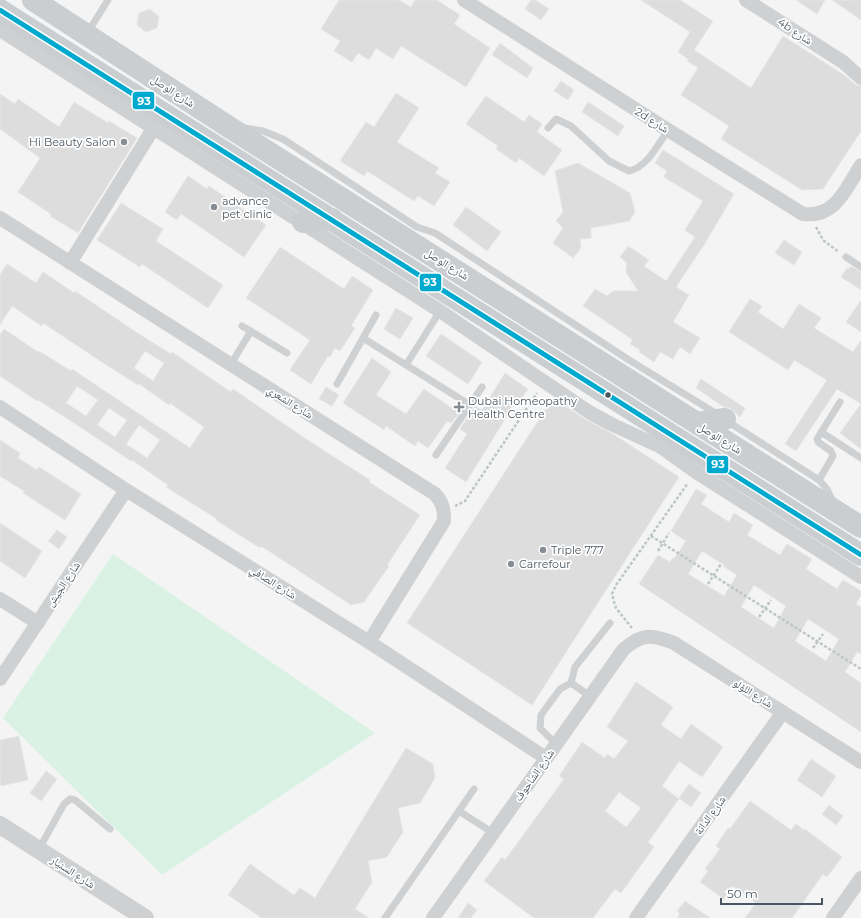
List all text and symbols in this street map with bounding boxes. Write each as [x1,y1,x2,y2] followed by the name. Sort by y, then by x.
[775,15,815,47] street label: 4b شارع
[149,72,197,110] street label: شارع الوصل
[132,91,155,110] line badge: 93
[137,94,151,108] text: 93
[632,104,672,136] street label: 2d شارع
[29,135,116,149] place label: Hi Beauty Salon
[119,137,129,147] marker: Hi Beauty Salon
[222,194,272,221] place label: advance pet clinic
[209,202,219,212] marker: advance pet clinic
[422,245,472,283] street label: شارع الوصل
[419,273,442,292] line badge: 93
[423,275,437,289] text: 93
[263,382,316,423] street label: شارع الشعري
[603,390,613,400] unlabelled marker
[468,394,577,421] place label: Dubai Homeopathy Health Centre
[453,401,465,413] marker: Dubai Homeopathy Health Centre
[695,419,745,457] street label: شارع الوصل
[706,455,729,474] line badge: 93
[711,457,725,471] text: 93
[551,543,604,557] place label: Triple 777
[538,545,548,555] marker: Triple 777
[519,557,571,571] place label: Carrefour
[43,559,83,609] street label: شارع الجيش
[506,559,516,569] marker: Carrefour
[246,562,299,603] street label: شارع الصافي
[731,675,775,711] street label: شارع اللؤلو
[511,746,557,804] street label: شارع الشاحوف
[691,793,729,837] street label: شارع الدانة
[47,852,98,892] street label: شارع السنيار
[721,880,822,906] scale bar
[727,886,758,901] text: 50 m

